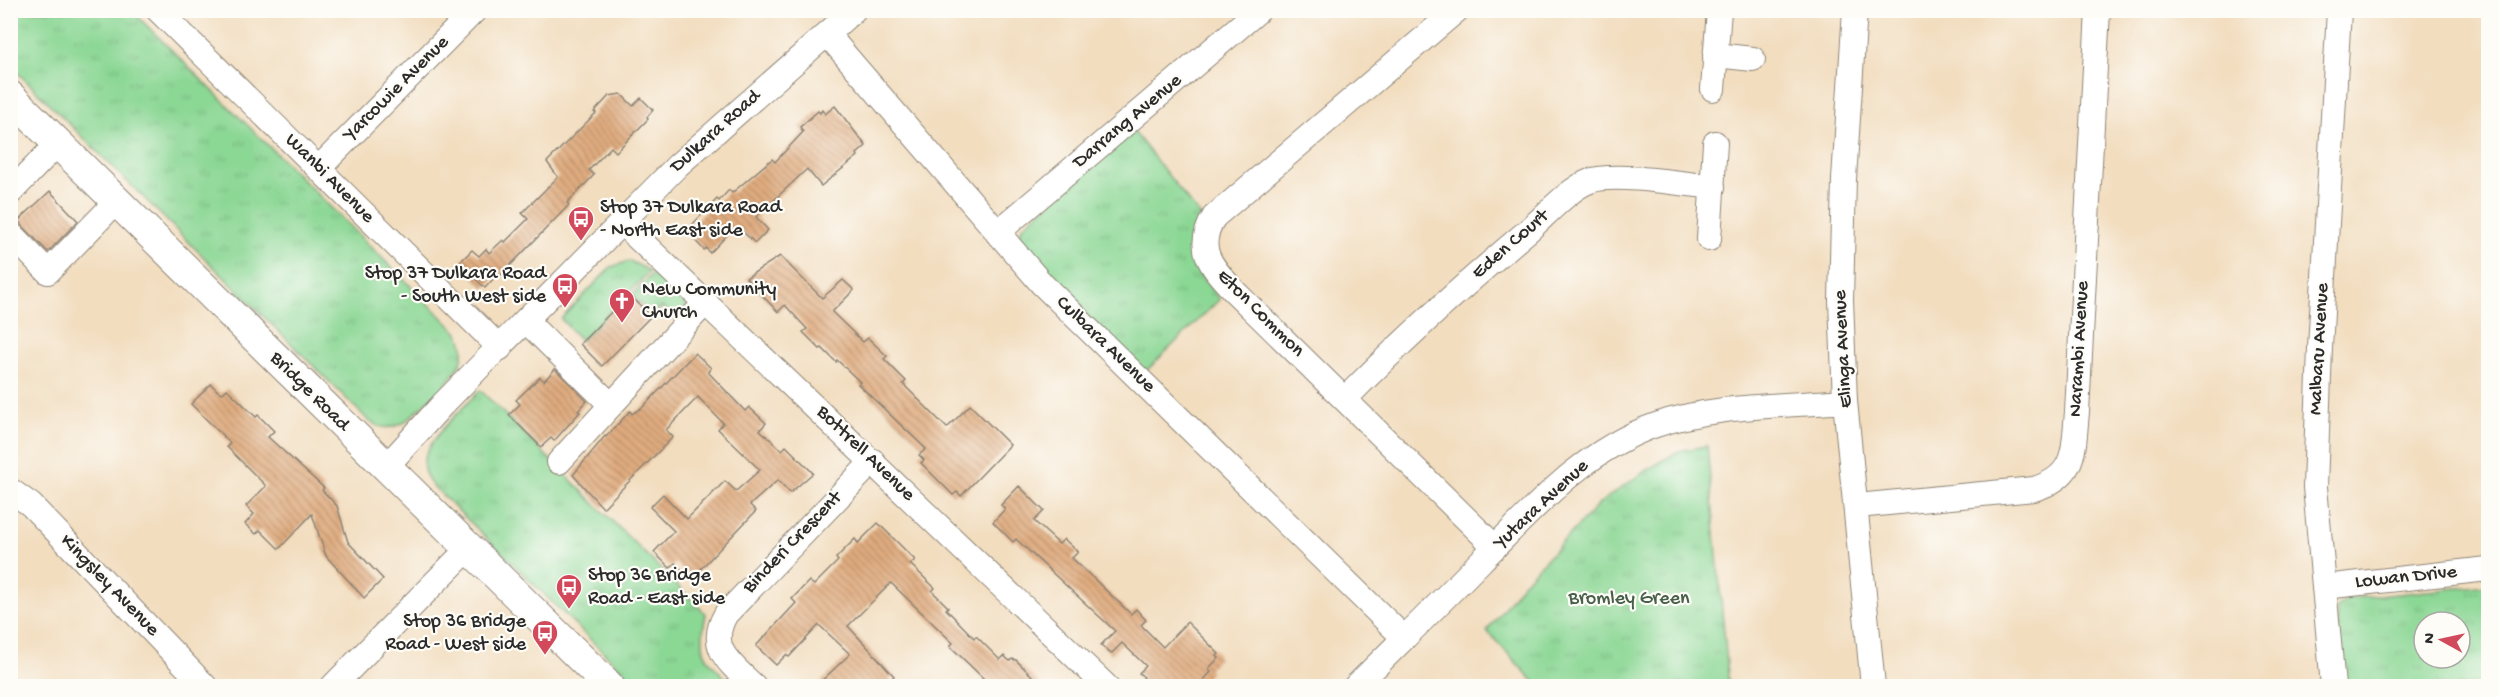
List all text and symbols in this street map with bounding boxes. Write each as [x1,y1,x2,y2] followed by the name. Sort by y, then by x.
[338,31,455,148] street label: Yarcowie Avenue
[1067,69,1188,176] street label: Darrang Avenue
[665,84,768,180] street label: Dulkara Road
[279,129,379,229] street label: Wanbi Avenue
[600,197,784,243] place label: Stop 37 Dulkara Road - North East side
[566,204,596,242] bus stop icon: Stop 37 Dulkara Road - North East side
[1468,204,1556,285] street label: Eden Court
[365,263,548,309] place label: Stop 37 Dulkara Road - South West side
[1211,265,1309,363] street label: Eton Common
[550,271,580,309] bus stop icon: Stop 37 Dulkara Road - South West side
[642,279,777,325] place label: New Community Church
[2065,280,2095,418] street label: Narambi Avenue
[2305,282,2335,416] street label: Malbaru Avenue
[607,286,637,324] church icon: New Community Church
[1829,289,1859,409] street label: Elinga Avenue
[1050,292,1160,399] street label: Culbara Avenue
[264,347,355,438] street label: Bridge Road
[810,401,920,507] street label: Bottrell Avenue
[1488,455,1595,556] street label: Yutara Avenue
[738,486,849,599] street label: Binderi Crescent
[55,530,164,642] street label: Kingsley Avenue
[2354,561,2459,595] street label: Lowan Drive
[588,565,726,611] place label: Stop 36 Bridge Road - East side
[554,572,584,610] bus stop icon: Stop 36 Bridge Road - East side
[1567,588,1690,611] park label: Bromley Green
[2412,610,2472,670] north arrow
[385,611,527,657] place label: Stop 36 Bridge Road - West side
[530,618,560,656] bus stop icon: Stop 36 Bridge Road - West side
[2420,631,2441,645] text: N

